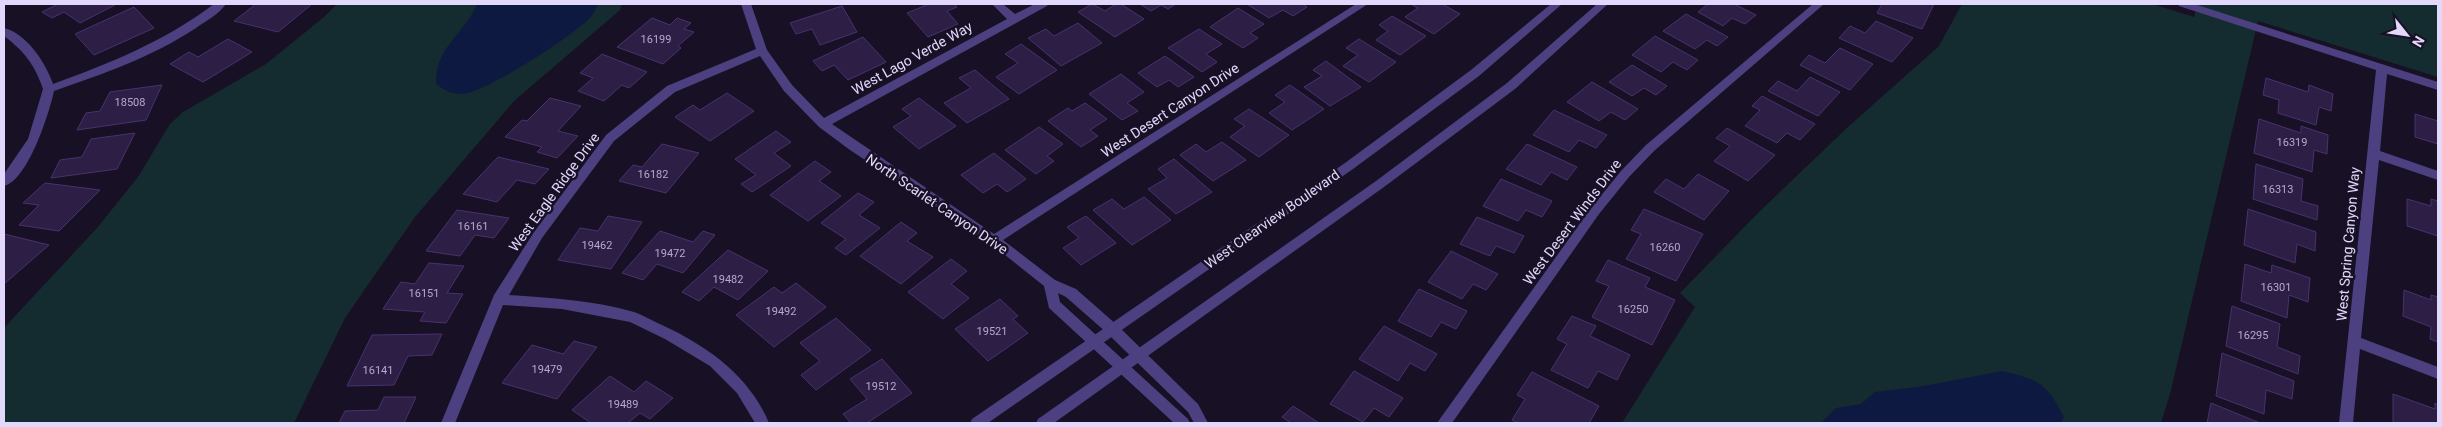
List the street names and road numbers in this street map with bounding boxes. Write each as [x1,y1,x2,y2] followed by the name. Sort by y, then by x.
[849,18,975,98] street label: West Lago Verde Way
[1098,59,1242,161] street label: West Desert Canyon Drive
[506,130,602,254] street label: West Eagle Ridge Drive
[863,151,1011,257] street label: North Scarlet Canyon Drive
[1520,156,1624,288] street label: West Desert Winds Drive
[1202,166,1342,272] street label: West Clearview Boulevard
[2333,166,2363,322] street label: West Spring Canyon Way

